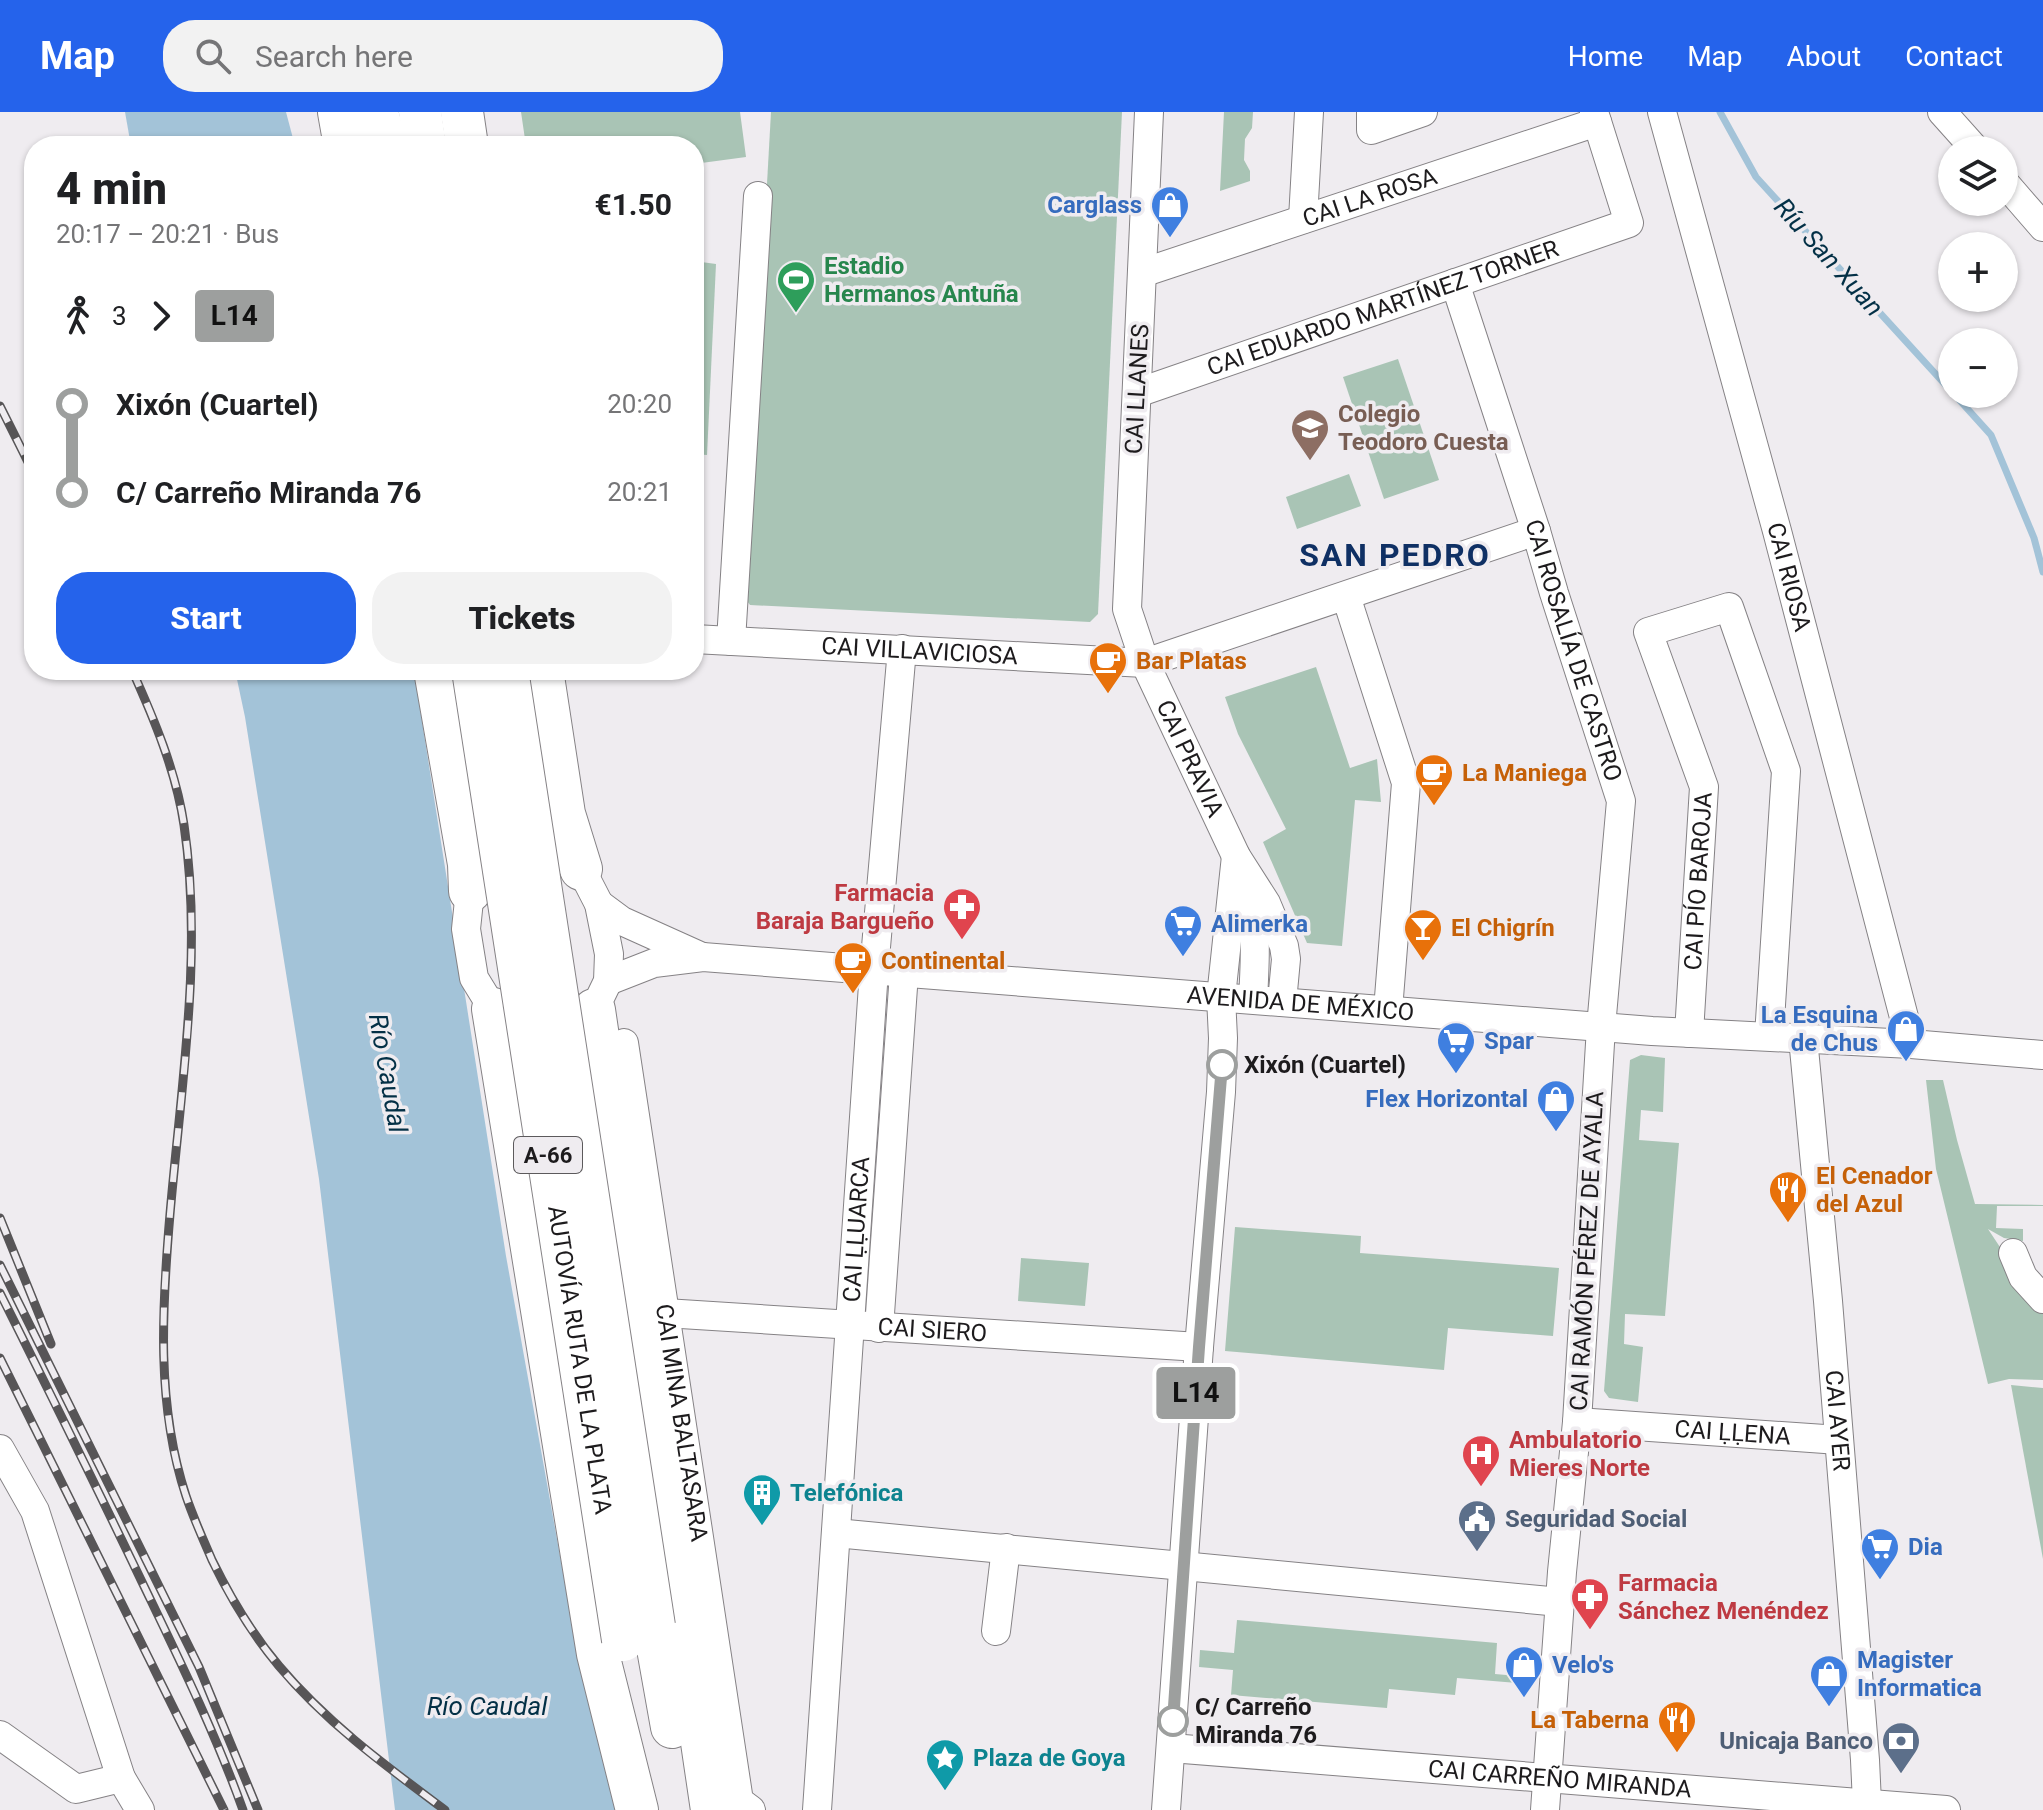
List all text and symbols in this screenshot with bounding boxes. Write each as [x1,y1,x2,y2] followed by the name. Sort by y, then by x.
[163,20,723,92] search box
[40,34,115,78] text: Map
[191,34,235,78] icon: search
[255,39,413,74] text: Search here
[1568,40,1643,73] text: Home
[1687,40,1743,73] text: Map
[1787,40,1861,73] text: About
[1905,40,2003,73] text: Contact
[1938,136,2018,408] map controls
[1938,136,2018,216] button: layers
[1299,162,1441,233] street label: CAI LA ROSA
[56,163,167,215] text: 4 min
[1149,184,1191,239] shop icon: Carglass
[594,187,672,222] text: €1.50
[1047,191,1142,219] place label: Carglass
[1768,192,1890,322] water label: Ríu San Xuan
[56,219,279,249] text: 20:17 – 20:21 · Bus
[1938,232,2018,312] button: +
[1203,234,1562,382] street label: CAI EDUARDO MARTÍNEZ TORNER
[824,252,1019,308] place label: Estadio Hermanos Antuña
[775,259,817,314] sports icon: Estadio Hermanos Antuña
[56,294,100,338] icon: walk
[139,294,183,338] icon: forward
[211,299,258,332] text: L14
[112,301,127,331] text: 3
[1120,323,1154,455] street label: CAI LLANES
[1938,328,2018,408] button: −
[116,387,318,422] text: Xixón (Cuartel)
[607,389,672,419] text: 20:20
[1338,400,1509,456] place label: Colegio Teodoro Cuesta
[1289,407,1331,462] school or university icon: Colegio Teodoro Cuesta
[116,475,421,510] text: C/ Carreño Miranda 76
[607,477,672,507] text: 20:21
[1519,516,1628,785] street label: CAI ROSALÍA DE CASTRO
[1761,519,1817,635] street label: CAI RIOSA
[1299,536,1491,574] district label: SAN PEDRO
[56,572,356,664] button: Start
[372,572,672,664] button: Tickets
[821,632,1019,670] street label: CAI VILLAVICIOSA
[1087,640,1129,695] cafe icon: Bar Platas
[1136,647,1247,675] place label: Bar Platas
[1150,696,1230,822] street label: CAI PRAVIA
[1413,752,1455,807] cafe icon: La Maniega
[1462,759,1587,787] place label: La Maniega
[1679,791,1718,971] street label: CAI PÍO BAROJA
[756,879,934,935] place label: Farmacia Baraja Bargueño
[941,886,983,941] pharmacy icon: Farmacia Baraja Bargueño
[1162,903,1204,958] supermarket icon: Alimerka
[1402,907,1444,962] bar icon: El Chigrín
[1211,910,1308,938] place label: Alimerka
[1451,914,1555,942] place label: El Chigrín
[832,940,874,995] cafe icon: Continental
[881,947,1005,975] place label: Continental
[1186,981,1415,1026] street label: AVENIDA DE MÉXICO
[1761,1001,1878,1057] place label: La Esquina de Chus
[1885,1008,1927,1063] shop icon: La Esquina de Chus
[363,1011,413,1136] water label: Río Caudal
[1435,1020,1477,1075] supermarket icon: Spar
[1484,1027,1534,1055] place label: Spar
[1207,1050,1237,1080] marker: Xixón (Cuartel)
[1244,1051,1406,1079] place label: Xixón (Cuartel)
[1535,1078,1577,1133] shop icon: Flex Horizontal
[1365,1085,1528,1113] place label: Flex Horizontal
[1565,1090,1609,1411] street label: CAI RAMÓN PÉREZ DE AYALA
[514,1137,582,1173] road number: A-66
[837,1155,875,1303] street label: CAI ḶḶUARCA
[1816,1162,1933,1218] place label: El Cenador del Azul
[1767,1169,1809,1224] restaurant icon: El Cenador del Azul
[542,1204,617,1516] street label: AUTOVÍA RUTA DE LA PLATA
[650,1302,713,1544] street label: CAI MINA BALTASARA
[877,1313,988,1347] street label: CAI SIERO
[1150,1367,1242,1419] line badge: L14
[1820,1369,1856,1472] street label: CAI AYER
[1172,1376,1220,1409] text: L14
[1674,1415,1792,1451] street label: CAI ḶḶENA
[1509,1426,1650,1482] place label: Ambulatorio Mieres Norte
[1460,1433,1502,1488] hospital icon: Ambulatorio Mieres Norte
[741,1472,783,1527] building icon: Telefónica
[790,1479,904,1507] place label: Telefónica
[1456,1498,1498,1553] public building icon: Seguridad Social
[1505,1505,1687,1533] place label: Seguridad Social
[1859,1526,1901,1581] supermarket icon: Dia
[1908,1533,1943,1561] place label: Dia
[1618,1569,1829,1625] place label: Farmacia Sánchez Menéndez
[1569,1576,1611,1631] pharmacy icon: Farmacia Sánchez Menéndez
[1503,1644,1545,1699] shop icon: Velo's
[1857,1646,1982,1702] place label: Magister Informatica
[1552,1651,1614,1679] place label: Velo's
[1808,1653,1850,1708] shop icon: Magister Informatica
[427,1691,548,1721] water label: Río Caudal
[1195,1693,1317,1749] place label: C/ Carreño Miranda 76
[1656,1699,1698,1754] restaurant icon: La Taberna
[1158,1706,1188,1736] marker: C/ Carreño Miranda 76
[1530,1706,1649,1734] place label: La Taberna
[1880,1720,1922,1775] bank icon: Unicaja Banco
[1719,1727,1873,1755] place label: Unicaja Banco
[924,1737,966,1792] place icon: Plaza de Goya
[973,1744,1126,1772] place label: Plaza de Goya
[1427,1755,1693,1804] street label: CAI CARREÑO MIRANDA

